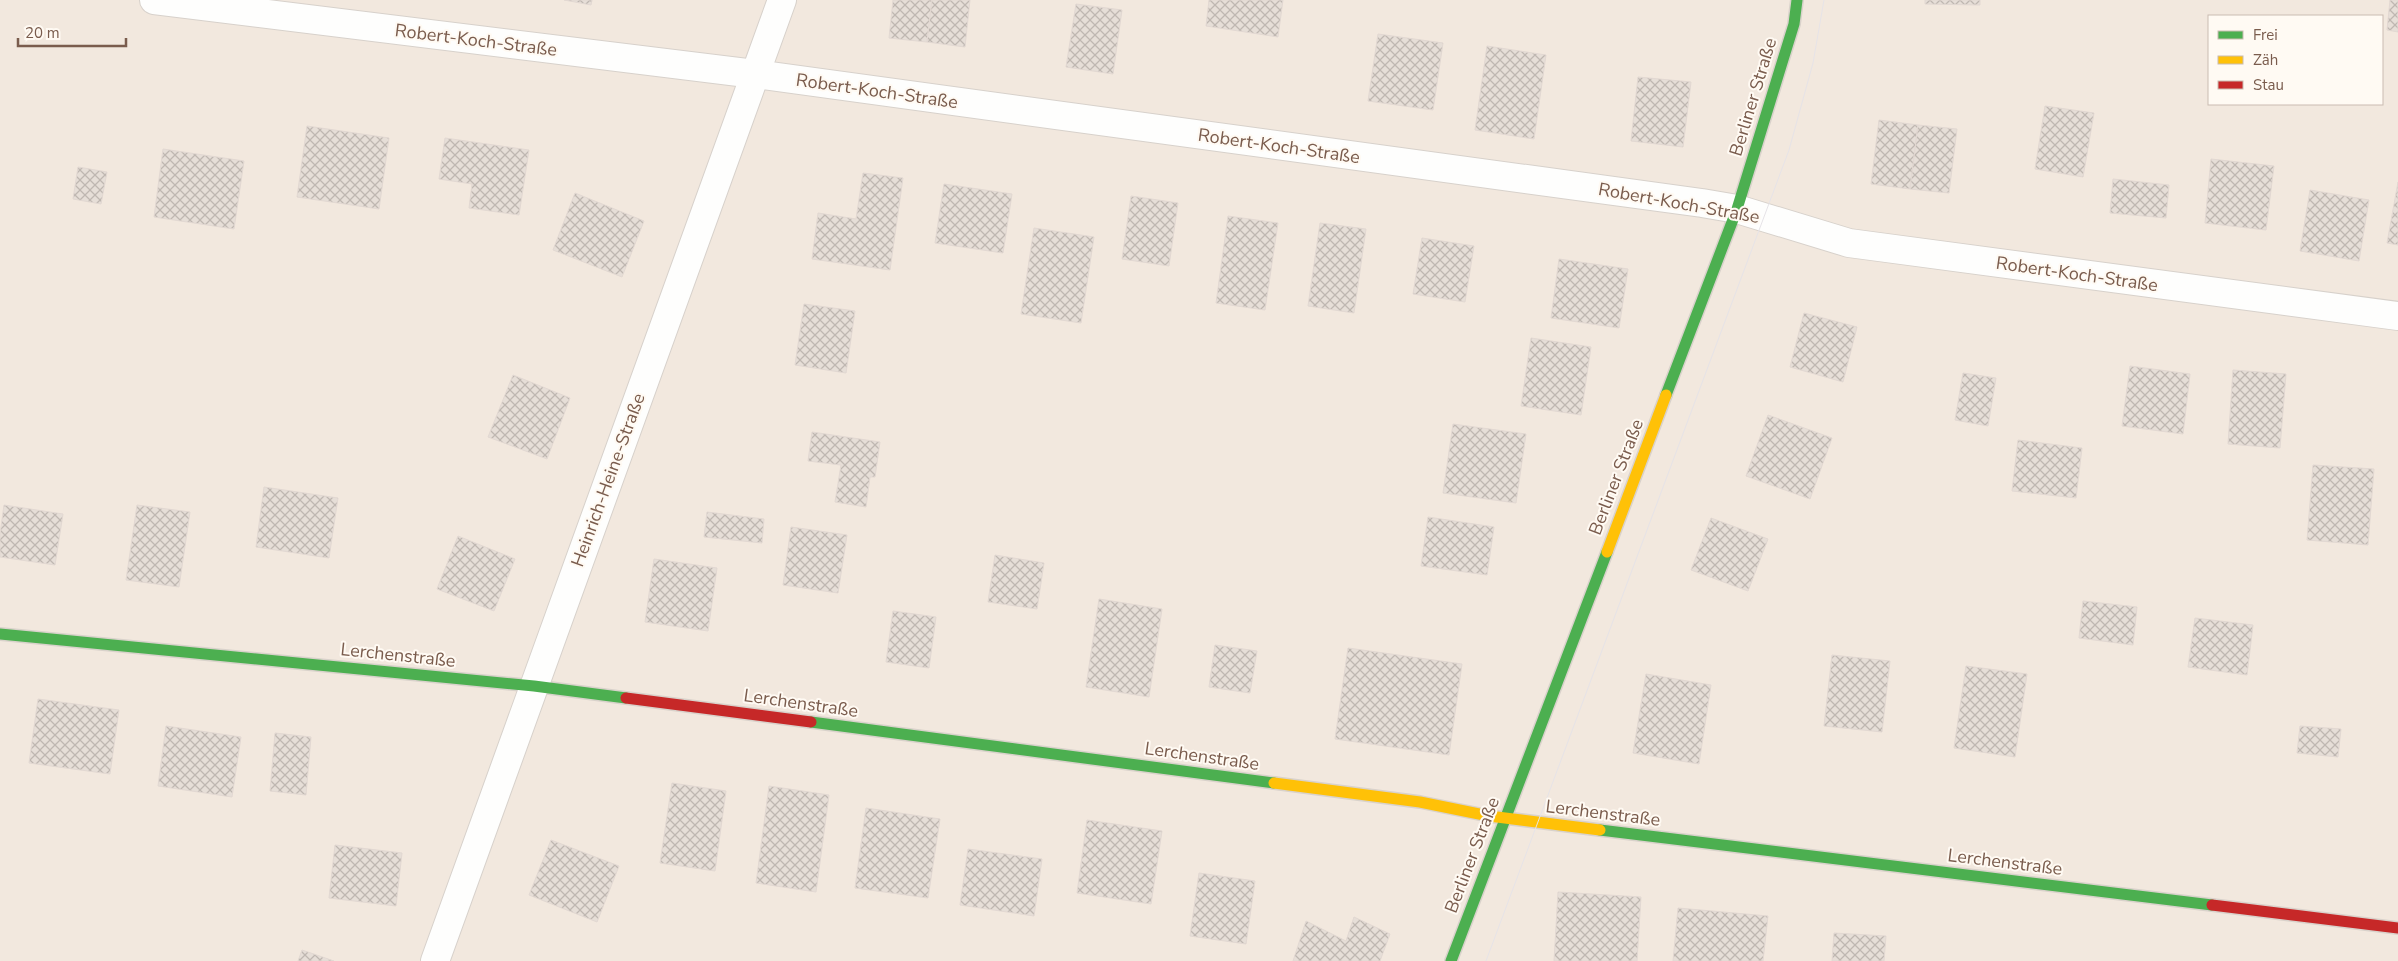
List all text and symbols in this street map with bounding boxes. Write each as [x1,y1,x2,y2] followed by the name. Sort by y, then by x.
[18,15,125,47] scale bar
[2208,15,2383,105] legend
[393,18,559,62] street label: Robert-Koch-Straße
[25,23,60,43] text: 20 m
[2253,25,2278,45] text: Frei
[1724,35,1782,159] street label: Berliner Straße
[2253,50,2278,70] text: Zäh
[794,68,960,114] street label: Robert-Koch-Straße
[2253,75,2284,95] text: Stau
[1196,123,1362,169] street label: Robert-Koch-Straße
[1596,177,1762,229] street label: Robert-Koch-Straße
[1994,251,2160,297] street label: Robert-Koch-Straße
[565,390,651,570] street label: Heinrich-Heine-Straße
[1583,416,1649,538] street label: Berliner Straße
[339,637,457,673] street label: Lerchenstraße
[742,683,860,723] street label: Lerchenstraße
[1143,736,1261,776] street label: Lerchenstraße
[1439,794,1505,916] street label: Berliner Straße
[1544,794,1662,832] street label: Lerchenstraße
[1946,843,2064,881] street label: Lerchenstraße

